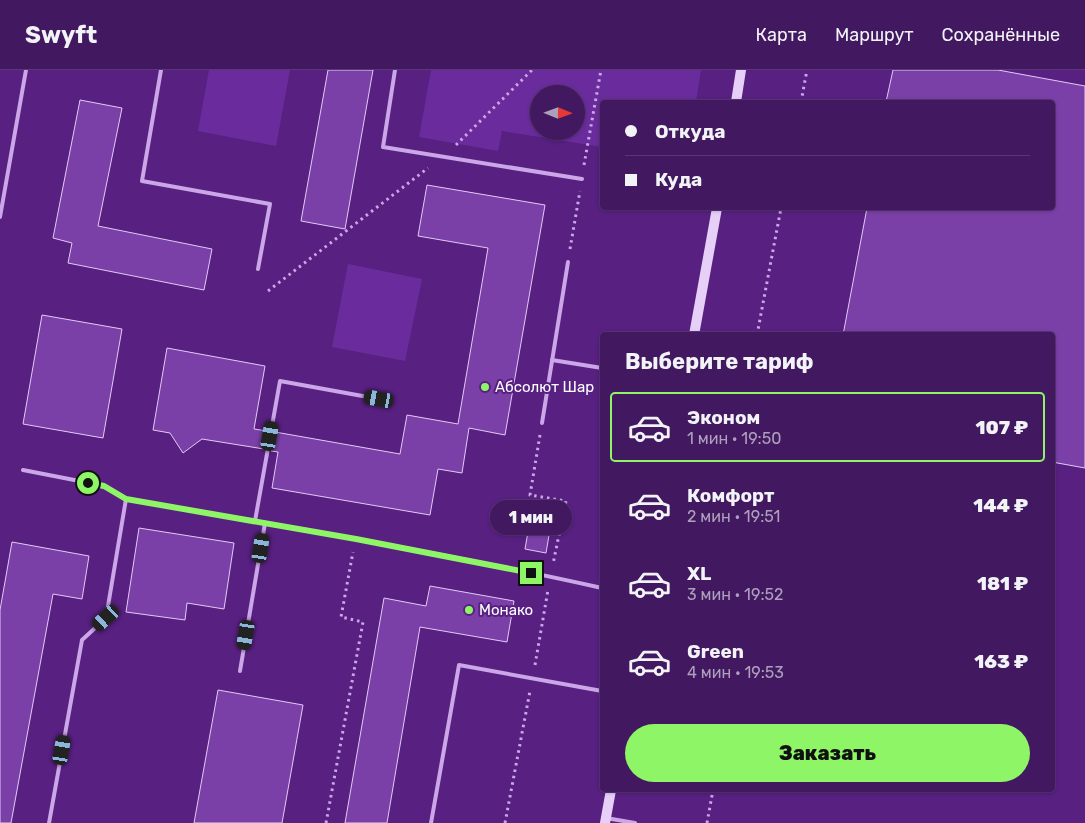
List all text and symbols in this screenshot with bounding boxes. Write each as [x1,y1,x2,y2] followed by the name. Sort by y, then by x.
[25,21,97,49] text: Swyft
[756,24,807,46] text: Карта
[835,24,914,46] text: Маршрут
[942,24,1060,46] text: Сохранённые
[530,85,585,140] north arrow
[530,85,585,140] map controls
[655,120,725,143] text: Откуда
[655,168,702,191] text: Куда
[625,348,814,375] text: Выберите тариф
[495,378,594,396] place label: Абсолют Шар
[479,381,491,393] marker: Абсолют Шар
[362,389,395,409] car
[627,405,672,450] icon: car
[687,406,760,429] text: Эконом
[975,416,1028,439] text: 107 ₽
[260,420,279,452] car
[687,429,781,448] text: 1 мин · 19:50
[77,472,99,494] route start
[627,483,672,528] icon: car
[687,484,774,507] text: Комфорт
[973,494,1028,517] text: 144 ₽
[490,500,572,536] callout: 1 мин
[687,507,780,526] text: 2 мин · 19:51
[509,508,553,527] text: 1 мин
[251,532,270,564] car
[627,561,672,606] icon: car
[520,562,542,584] route end
[687,562,711,585] text: XL
[977,572,1028,595] text: 181 ₽
[687,585,783,604] text: 3 мин · 19:52
[479,601,533,619] place label: Монако
[89,602,122,634] car
[463,604,475,616] marker: Монако
[236,619,255,651] car
[627,639,672,684] icon: car
[687,640,744,663] text: Green
[974,650,1028,673] text: 163 ₽
[687,663,784,682] text: 4 мин · 19:53
[625,724,1030,782] button: Заказать
[52,734,71,766] car

